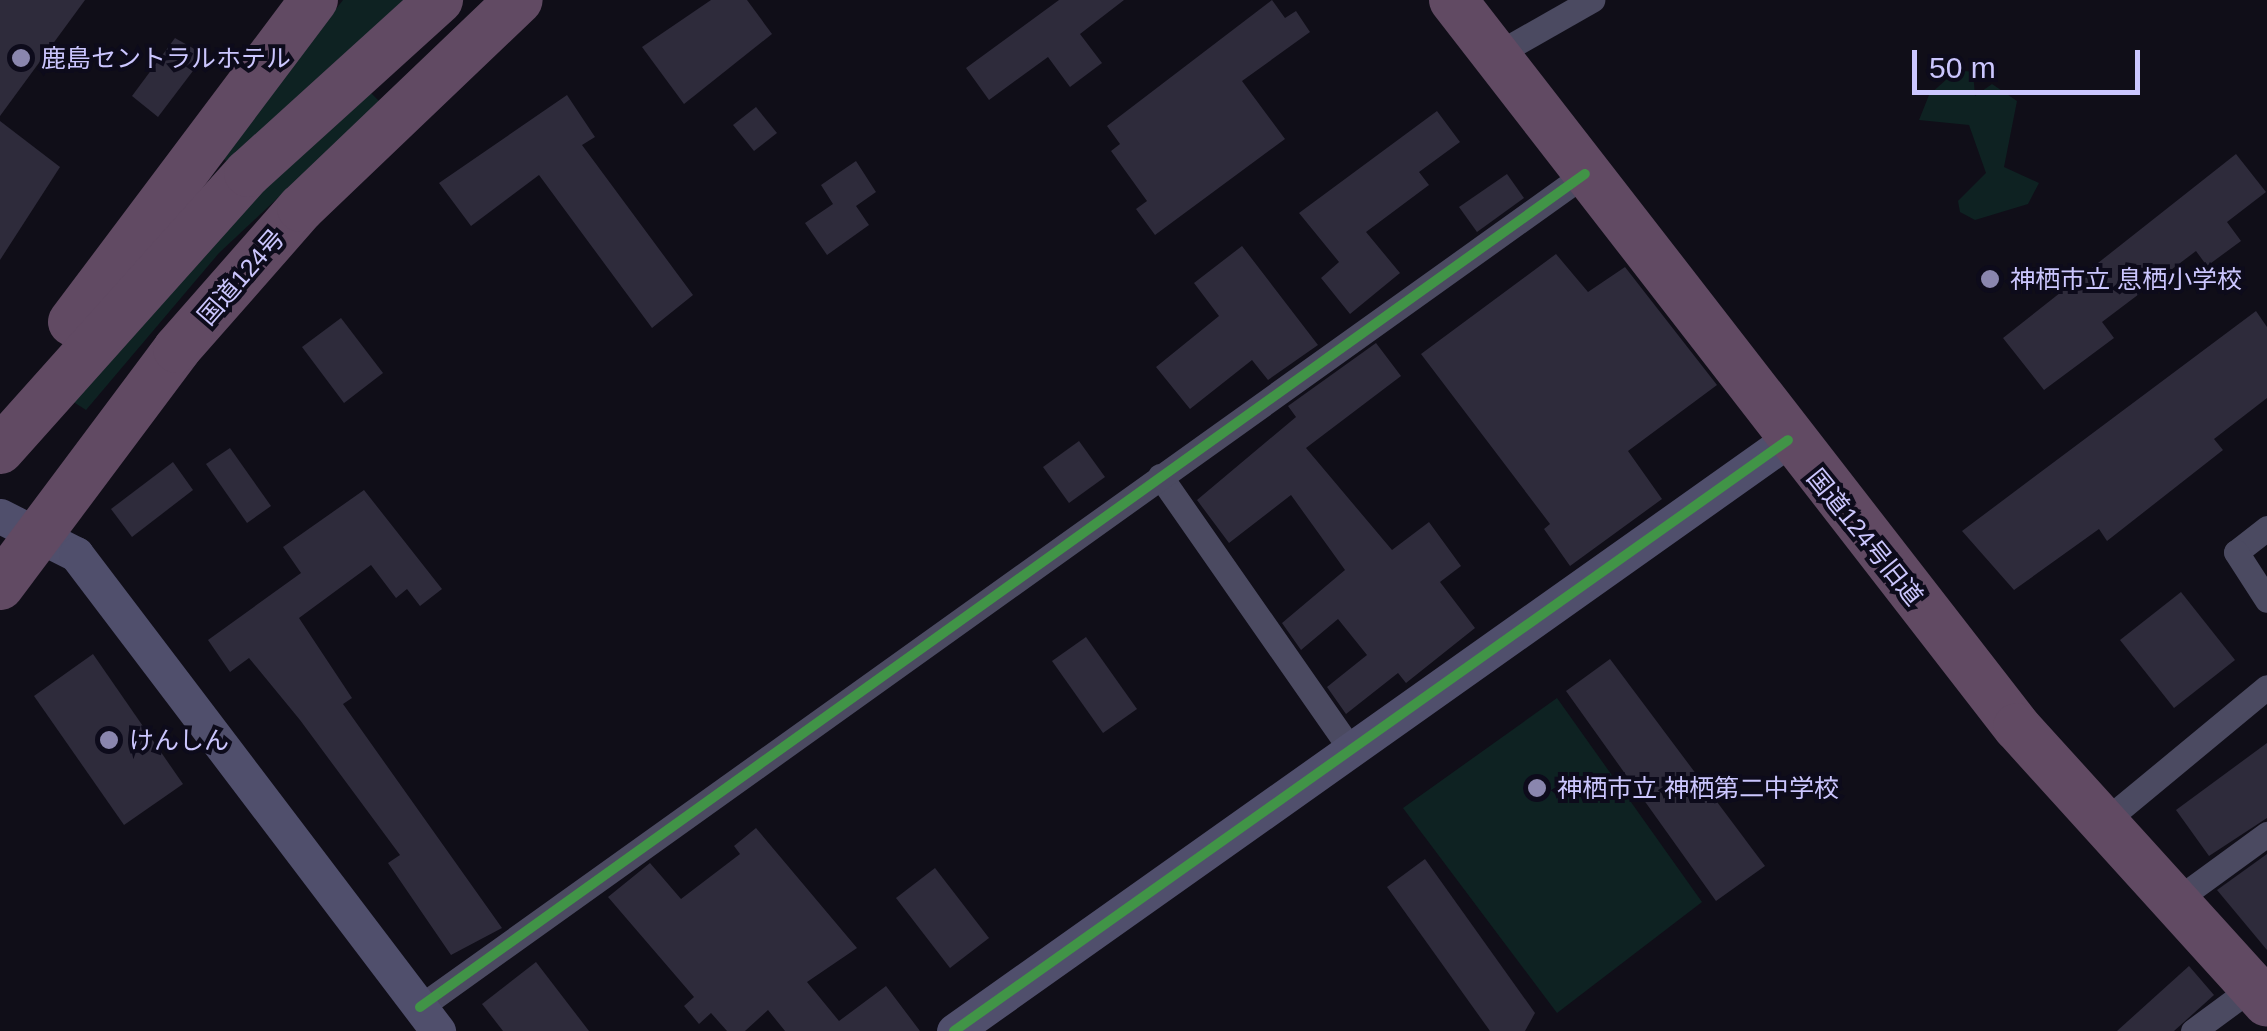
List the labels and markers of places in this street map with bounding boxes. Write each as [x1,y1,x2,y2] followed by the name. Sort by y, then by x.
[41,43,291,73] place label: 鹿島セントラルホテル
[10,47,32,69] marker: 鹿島セントラルホテル
[2010,264,2242,294] place label: 神栖市立 息栖小学校
[1979,268,2001,290] marker: 神栖市立 息栖小学校
[129,725,229,755] place label: けんしん
[98,729,120,751] marker: けんしん
[1557,773,1839,803] place label: 神栖市立 神栖第二中学校
[1526,777,1548,799] marker: 神栖市立 神栖第二中学校

